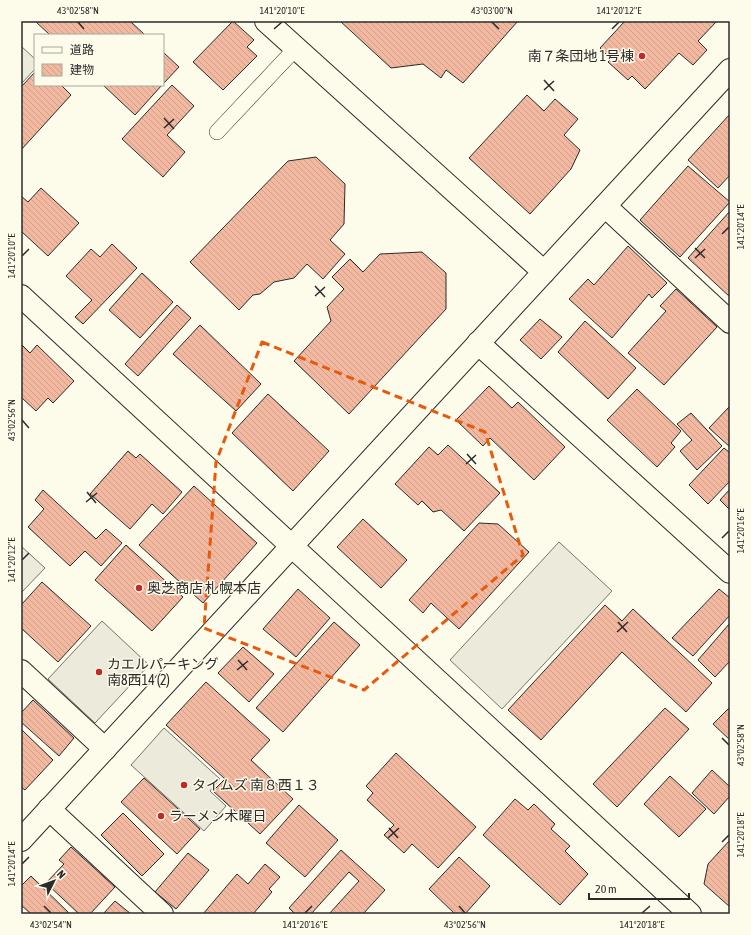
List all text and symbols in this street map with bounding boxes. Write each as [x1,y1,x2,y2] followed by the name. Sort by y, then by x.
[57,5,99,16] text: 43°02'58"N
[260,5,305,16] text: 141°20'10"E
[471,5,513,16] text: 43°03'00"N
[597,5,642,16] text: 141°20'12"E
[34,34,164,86] legend
[70,43,94,57] text: 道路
[528,48,634,64] place label: 南７条団地 1号棟
[637,51,647,61] marker: 南７条団地 1号棟
[70,63,94,77] text: 建物
[735,204,746,249] text: 141°20'14"E
[6,233,17,278] text: 141°20'10"E
[6,399,17,441] text: 43°02'56"N
[735,508,746,553] text: 141°20'16"E
[6,537,17,582] text: 141°20'12"E
[147,580,261,596] place label: 奥芝商店 札幌本店
[134,583,144,593] marker: 奥芝商店 札幌本店
[107,656,219,688] place label: カエルパーキング 南8西14 (2)
[94,667,104,677] marker: カエルパーキング 南8西14 (2)
[735,724,746,766] text: 43°02'58"N
[192,777,320,793] place label: タイムズ 南８西１３
[179,780,189,790] marker: タイムズ 南８西１３
[169,808,266,824] place label: ラーメン木曜日
[156,811,166,821] marker: ラーメン木曜日
[735,812,746,857] text: 141°20'18"E
[6,841,17,886] text: 141°20'14"E
[34,861,74,901] north arrow
[55,868,68,881] text: N
[589,875,689,901] scale bar
[595,882,617,896] text: 20 m
[30,919,72,930] text: 43°02'54"N
[283,919,328,930] text: 141°20'16"E
[444,919,486,930] text: 43°02'56"N
[620,919,665,930] text: 141°20'18"E

